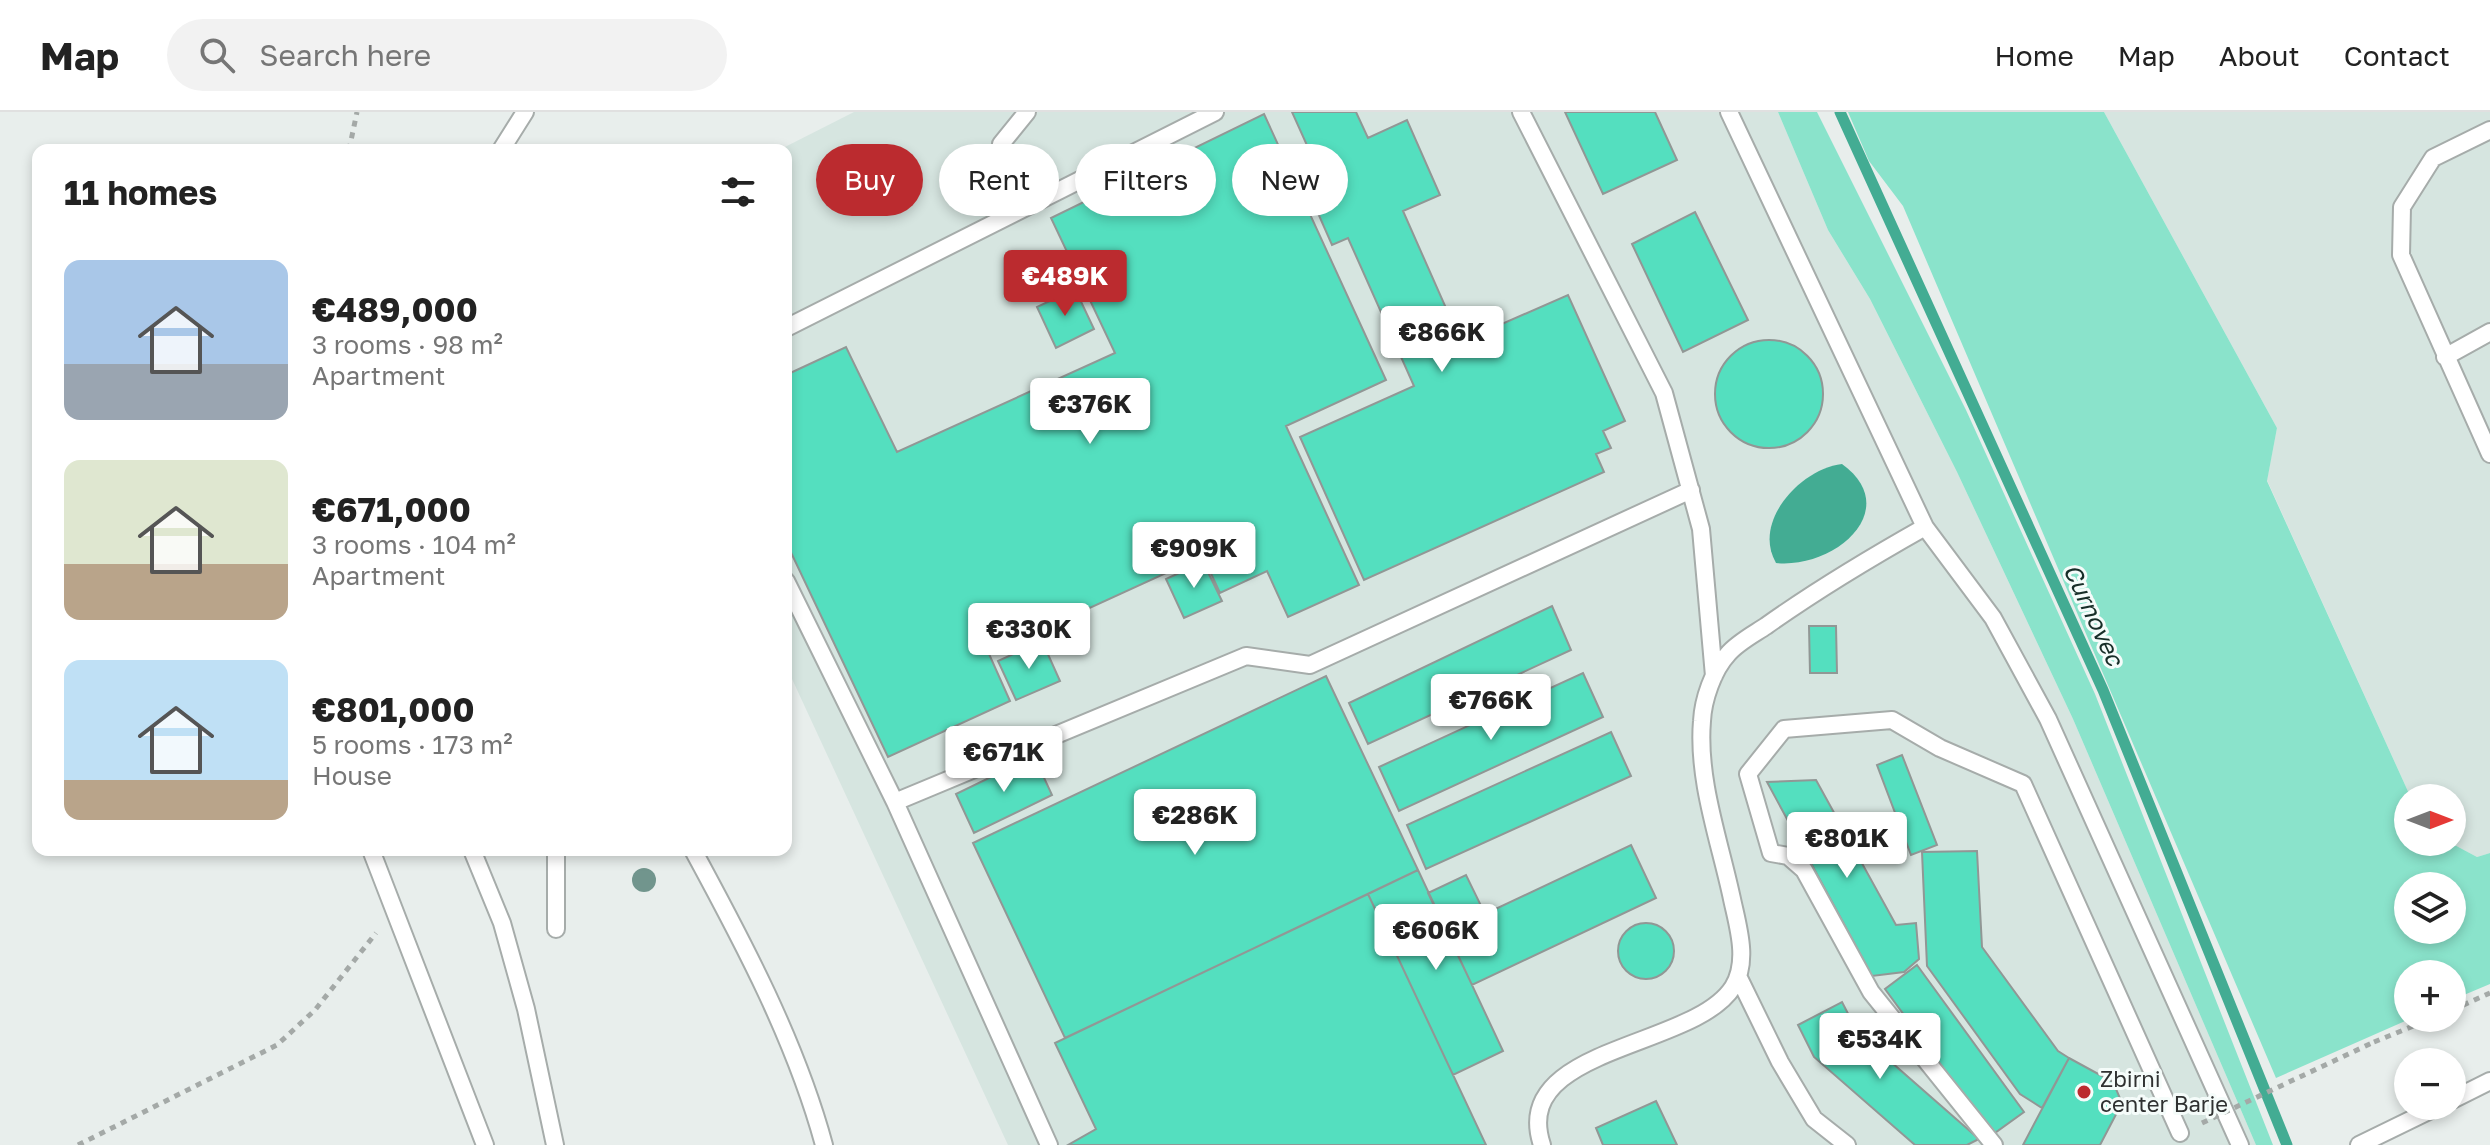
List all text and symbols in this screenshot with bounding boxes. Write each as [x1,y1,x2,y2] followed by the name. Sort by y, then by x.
[167,19,727,91] search box
[40,33,119,78] text: Map
[195,33,239,77] icon: search
[259,37,431,73] text: Search here
[1995,39,2074,72] text: Home
[2118,39,2175,72] text: Map
[2219,39,2300,72] text: About
[2344,39,2450,72] text: Contact
[816,144,923,216] chip: Buy
[939,144,1059,216] chip: Rent
[1075,144,1216,216] chip: Filters
[1232,144,1348,216] chip: New
[716,170,760,214] icon: filters
[64,172,217,212] text: 11 homes
[1009,250,1121,318] pin: €489K
[1022,260,1108,291] text: €489K
[312,289,478,329] text: €489,000
[128,292,224,388] icon: home
[1386,306,1498,374] pin: €866K
[1399,316,1485,347] text: €866K
[312,329,503,360] text: 3 rooms · 98 m²
[312,360,445,391] text: Apartment
[1034,378,1146,446] pin: €376K
[1048,388,1132,419] text: €376K
[312,489,471,529] text: €671,000
[128,492,224,588] icon: home
[1138,522,1250,590] pin: €909K
[312,529,516,560] text: 3 rooms · 104 m²
[1150,532,1238,563] text: €909K
[2058,559,2131,672] water label: Curnovec
[312,560,445,591] text: Apartment
[973,603,1085,671] pin: €330K
[986,613,1072,644] text: €330K
[1435,674,1547,742] pin: €766K
[1449,684,1533,715] text: €766K
[312,689,475,729] text: €801,000
[128,692,224,788] icon: home
[948,726,1060,794] pin: €671K
[312,729,513,760] text: 5 rooms · 173 m²
[963,736,1045,767] text: €671K
[312,760,392,791] text: House
[2394,784,2466,856] north arrow
[2394,784,2466,1120] map controls
[1139,789,1251,857] pin: €286K
[1152,799,1238,830] text: €286K
[1791,812,1903,880] pin: €801K
[1805,822,1889,853] text: €801K
[2394,872,2466,944] button: layers
[1380,904,1492,972] pin: €606K
[1392,914,1480,945] text: €606K
[2394,960,2466,1032] button: +
[1824,1013,1936,1081] pin: €534K
[1837,1023,1923,1054] text: €534K
[2394,1048,2466,1120] button: −
[2100,1065,2228,1117] place label: Zbirni center Barje
[2075,1083,2093,1101] marker: Zbirni center Barje

